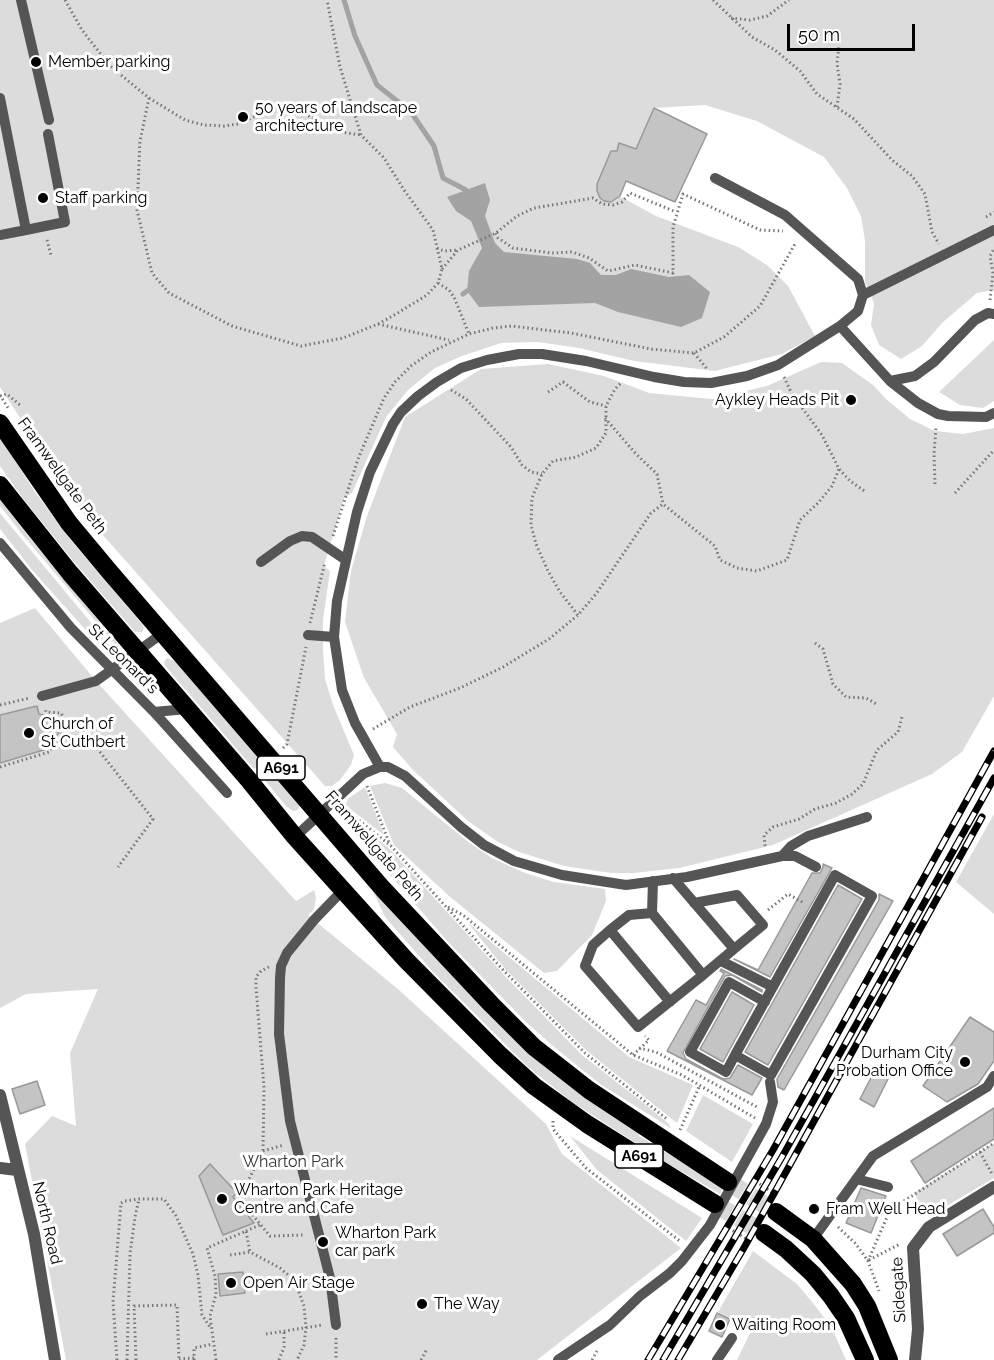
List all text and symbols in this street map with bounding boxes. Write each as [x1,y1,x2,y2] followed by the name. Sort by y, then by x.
[790,12,918,50] scale bar
[798,24,840,45] text: 50 m
[48,52,170,72] place label: Member parking
[29,55,43,69] marker: Member parking
[255,98,417,136] place label: 50 years of landscape architecture
[236,110,250,124] marker: 50 years of landscape architecture
[55,188,147,208] place label: Staff parking
[36,191,50,205] marker: Staff parking
[715,390,839,410] place label: Aykley Heads Pit
[844,393,858,407] marker: Aykley Heads Pit
[13,414,111,538] street label: Framwellgate Peth
[84,620,162,698] street label: St Leonard's
[41,714,125,752] place label: Church of St Cuthbert
[22,726,36,740] marker: Church of St Cuthbert
[257,756,305,780] road number: A691
[321,787,427,905] street label: Framwellgate Peth
[836,1043,953,1081] place label: Durham City Probation Office
[958,1055,972,1069] marker: Durham City Probation Office
[615,1144,663,1168] road number: A691
[242,1152,344,1172] park label: Wharton Park
[28,1180,66,1266] street label: North Road
[234,1180,403,1218] place label: Wharton Park Heritage Centre and Cafe
[215,1192,229,1206] marker: Wharton Park Heritage Centre and Cafe
[826,1199,945,1219] place label: Fram Well Head
[807,1202,821,1216] marker: Fram Well Head
[335,1223,436,1261] place label: Wharton Park car park
[316,1235,330,1249] marker: Wharton Park car park
[888,1257,910,1323] street label: Sidegate
[243,1273,355,1293] place label: Open Air Stage
[224,1276,238,1290] marker: Open Air Stage
[434,1294,500,1314] place label: The Way
[415,1297,429,1311] marker: The Way
[732,1315,836,1335] place label: Waiting Room
[713,1318,727,1332] marker: Waiting Room

